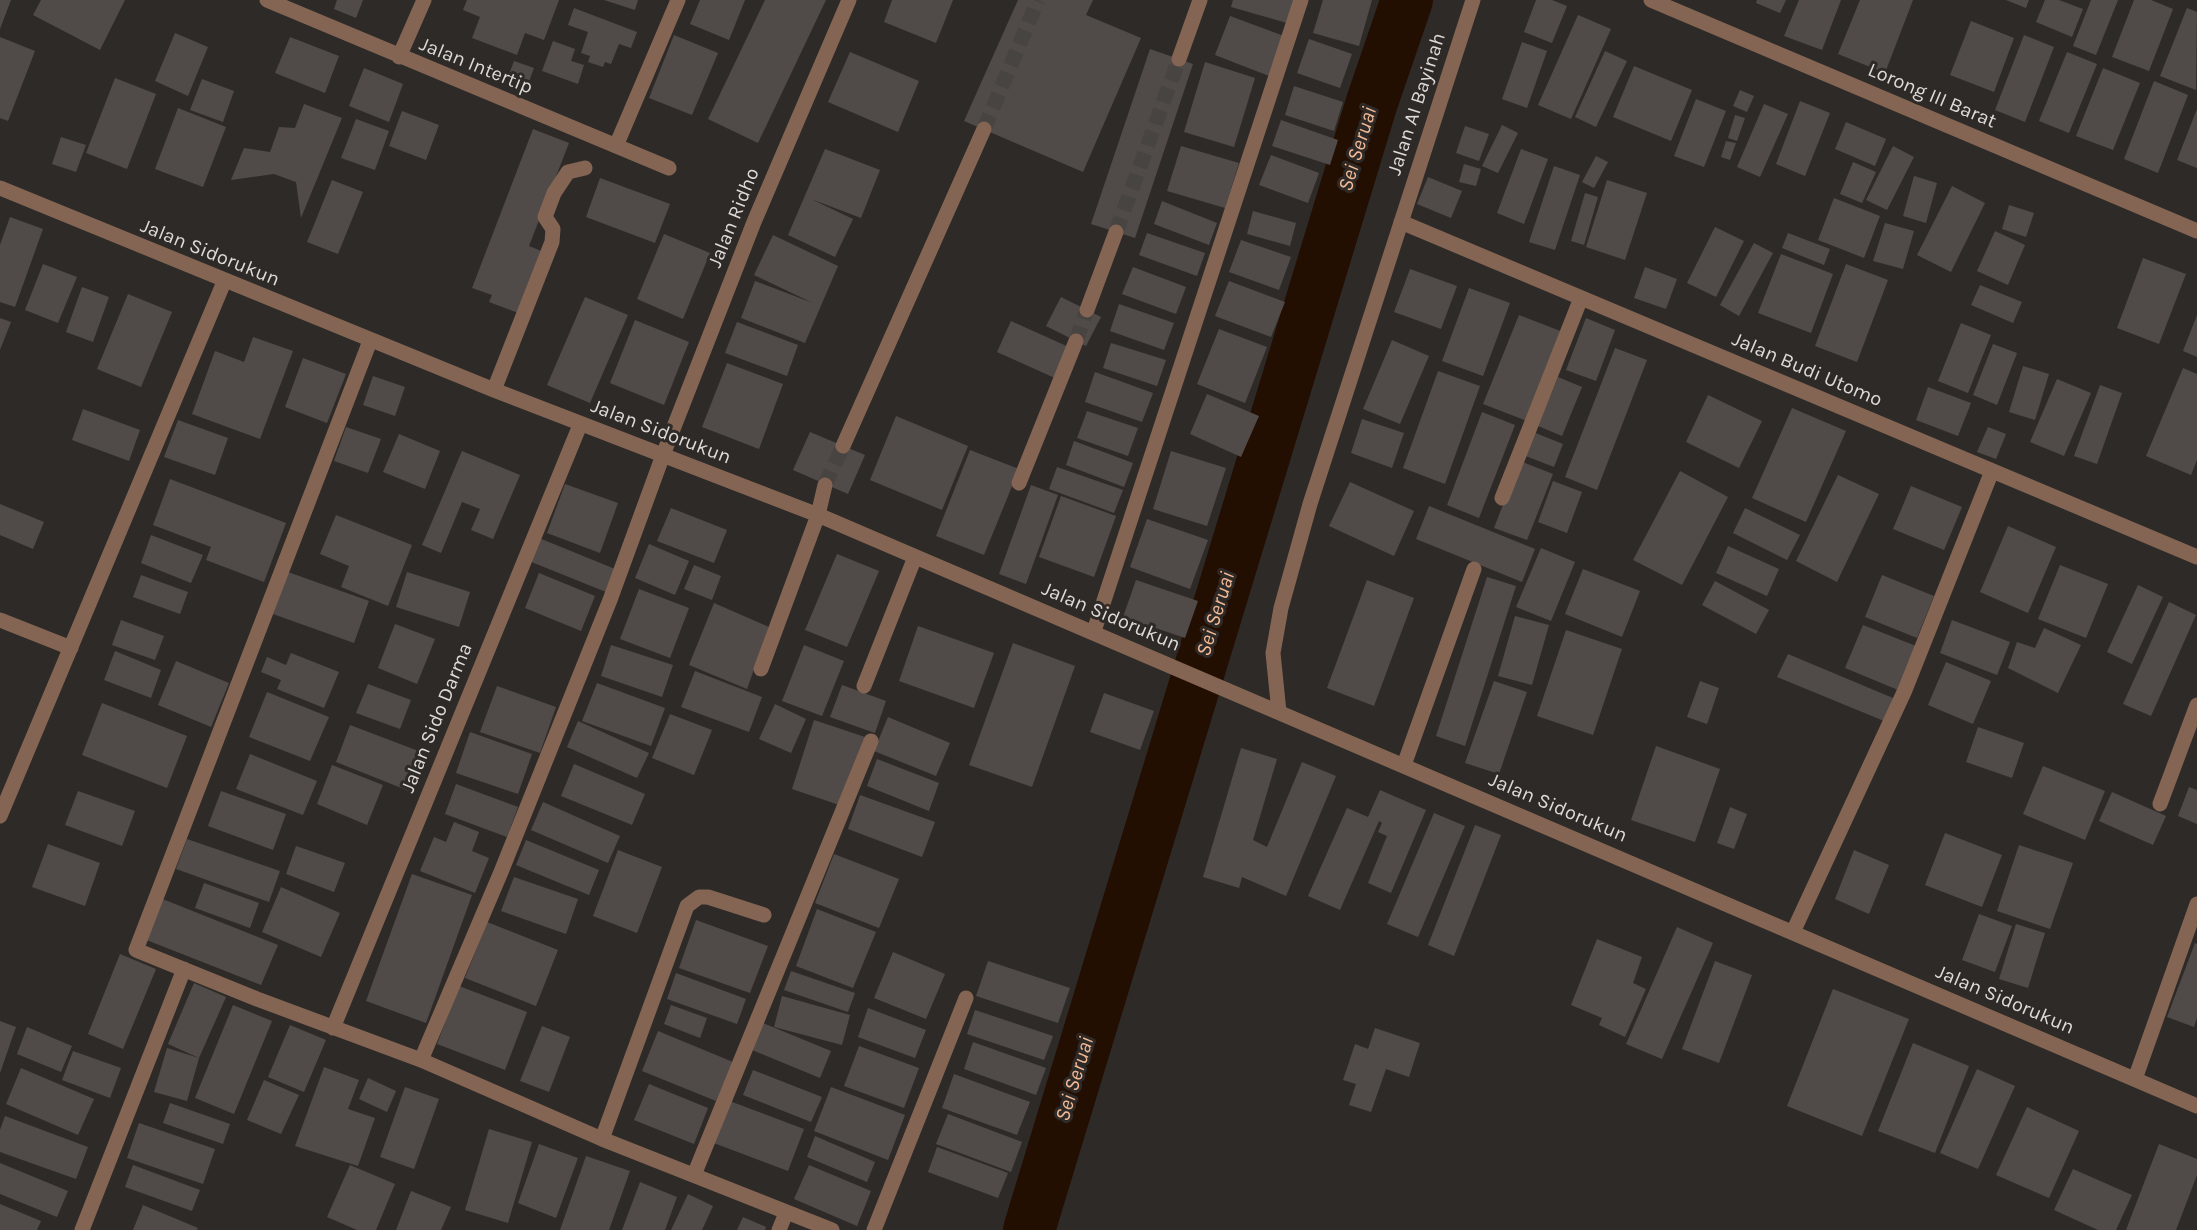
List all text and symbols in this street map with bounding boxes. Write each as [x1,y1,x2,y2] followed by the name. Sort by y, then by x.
[1383,30,1451,178] street label: Jalan AI Bayinah
[416,32,536,100] street label: Jalan Intertip
[1864,58,2000,134] street label: Lorong III Barat
[1333,104,1383,194] water label: Sei Seruai
[703,165,765,271] street label: Jalan Ridho
[137,214,283,292] street label: Jalan Sidorukun
[1728,328,1886,412] street label: Jalan Budi Utomo
[588,394,734,470] street label: Jalan Sidorukun
[1191,569,1241,659] water label: Sei Seruai
[1038,577,1184,657] street label: Jalan Sidorukun
[396,640,478,796] street label: Jalan Sido Darma
[1485,768,1631,848] street label: Jalan Sidorukun
[1932,960,2078,1040] street label: Jalan Sidorukun
[1050,1034,1100,1124] water label: Sei Seruai

